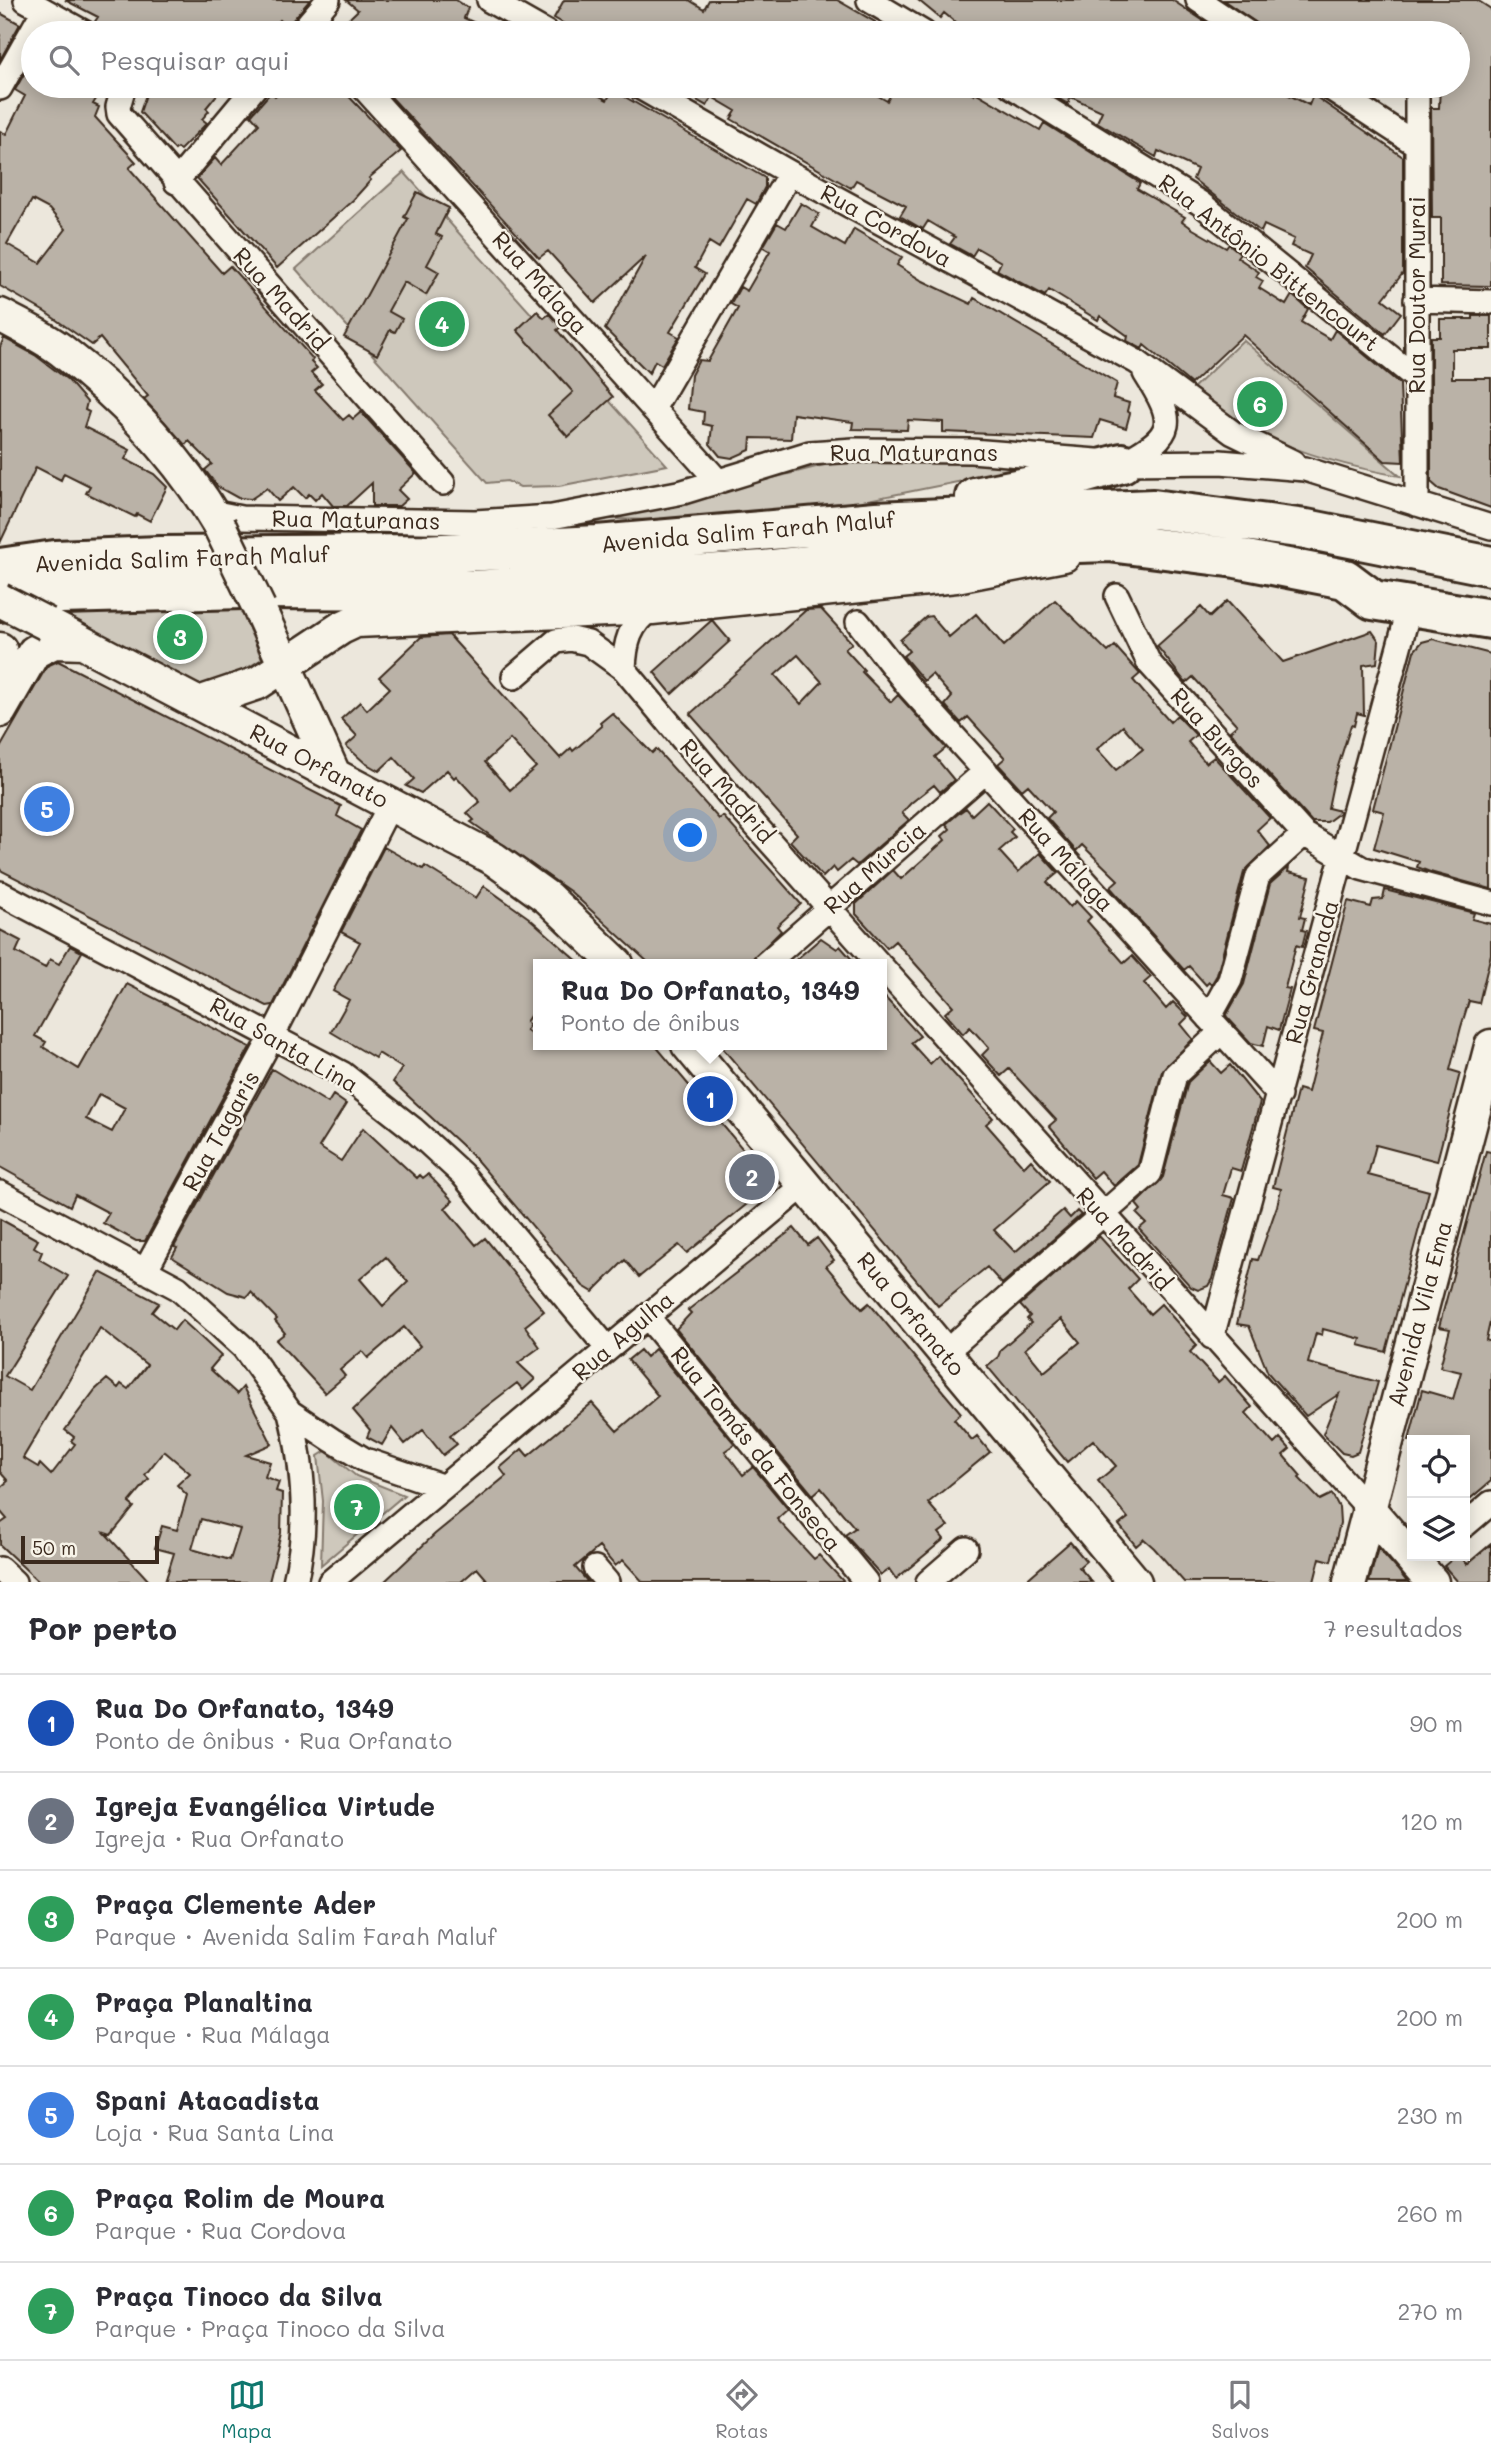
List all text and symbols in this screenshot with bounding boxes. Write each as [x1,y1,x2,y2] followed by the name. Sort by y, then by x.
[21,21,1470,98] search box
[45,41,83,79] icon: search
[101,43,290,77] text: Pesquisar aqui
[1153,167,1386,358] street label: Rua Antônio Bittencourt
[816,177,957,273] street label: Rua Cordova
[1401,196,1431,394] street label: Rua Doutor Murai
[486,224,595,340] street label: Rua Málaga
[227,240,336,356] street label: Rua Madrid
[419,298,465,350] pin: 4
[1237,378,1283,430] pin: 6
[830,437,998,467] street label: Rua Maturanas
[272,503,441,535] street label: Rua Maturanas
[600,503,897,559] street label: Avenida Salim Farah Maluf
[34,538,331,578] street label: Avenida Salim Farah Maluf
[157,611,203,663] pin: 3
[1165,681,1271,794] street label: Rua Burgos
[245,716,394,814] street label: Rua Orfanato
[674,732,782,849] street label: Rua Madrid
[24,783,70,835] pin: 5
[1012,801,1121,917] street label: Rua Málaga
[817,814,932,920] street label: Rua Múrcia
[673,818,707,852] your location
[1277,896,1345,1047] street label: Rua Granada
[533,959,887,1050] popup
[561,973,859,1007] text: Rua Do Orfanato, 1349
[205,989,364,1099] street label: Rua Santa Lina
[561,1007,740,1037] text: Ponto de ônibus
[175,1065,266,1196] street label: Rua Tagaris
[687,1073,733,1125] pin: 1
[729,1151,775,1203] pin: 2
[1070,1180,1179,1296] street label: Rua Madrid
[1380,1218,1458,1410] street label: Avenida Vila Ema
[851,1245,972,1382] street label: Rua Orfanato
[565,1284,679,1387] street label: Rua Agulha
[665,1340,849,1557] street label: Rua Tomás da Fonseca
[1407,1435,1470,1561] map controls
[1407,1435,1470,1498] button: locate
[334,1481,380,1533] pin: 7
[1407,1498,1470,1561] button: layers
[21,1533,159,1565] scale bar
[32,1535,76,1560] text: 50 m
[28,1608,177,1648] text: Por perto
[1324,1613,1463,1643] text: 7 resultados
[95,1691,394,1725] text: Rua Do Orfanato, 1349
[46,1708,56,1738] text: 1
[1410,1708,1463,1738] text: 90 m
[95,1725,452,1755] text: Ponto de ônibus · Rua Orfanato
[95,1789,435,1823] text: Igreja Evangélica Virtude
[45,1806,57,1836] text: 2
[1400,1806,1463,1836] text: 120 m
[95,1823,344,1853] text: Igreja · Rua Orfanato
[95,1887,376,1921] text: Praça Clemente Ader
[44,1904,58,1934] text: 3
[1396,1904,1463,1934] text: 200 m
[95,1921,496,1951] text: Parque · Avenida Salim Farah Maluf
[95,1985,313,2019] text: Praça Planaltina
[44,2002,58,2032] text: 4
[1396,2002,1463,2032] text: 200 m
[95,2019,331,2049] text: Parque · Rua Málaga
[95,2083,320,2117] text: Spani Atacadista
[44,2100,58,2130] text: 5
[1397,2100,1463,2130] text: 230 m
[95,2117,335,2147] text: Loja · Rua Santa Lina
[95,2181,385,2215] text: Praça Rolim de Moura
[44,2198,58,2228] text: 6
[1396,2198,1463,2228] text: 260 m
[95,2215,347,2245] text: Parque · Rua Cordova
[95,2279,383,2313] text: Praça Tinoco da Silva
[45,2296,57,2326] text: 7
[1398,2296,1463,2326] text: 270 m
[95,2313,446,2343] text: Parque · Praça Tinoco da Silva
[222,2376,272,2443] tab: Mapa
[715,2376,768,2443] tab: Rotas
[1212,2376,1269,2443] tab: Salvos

